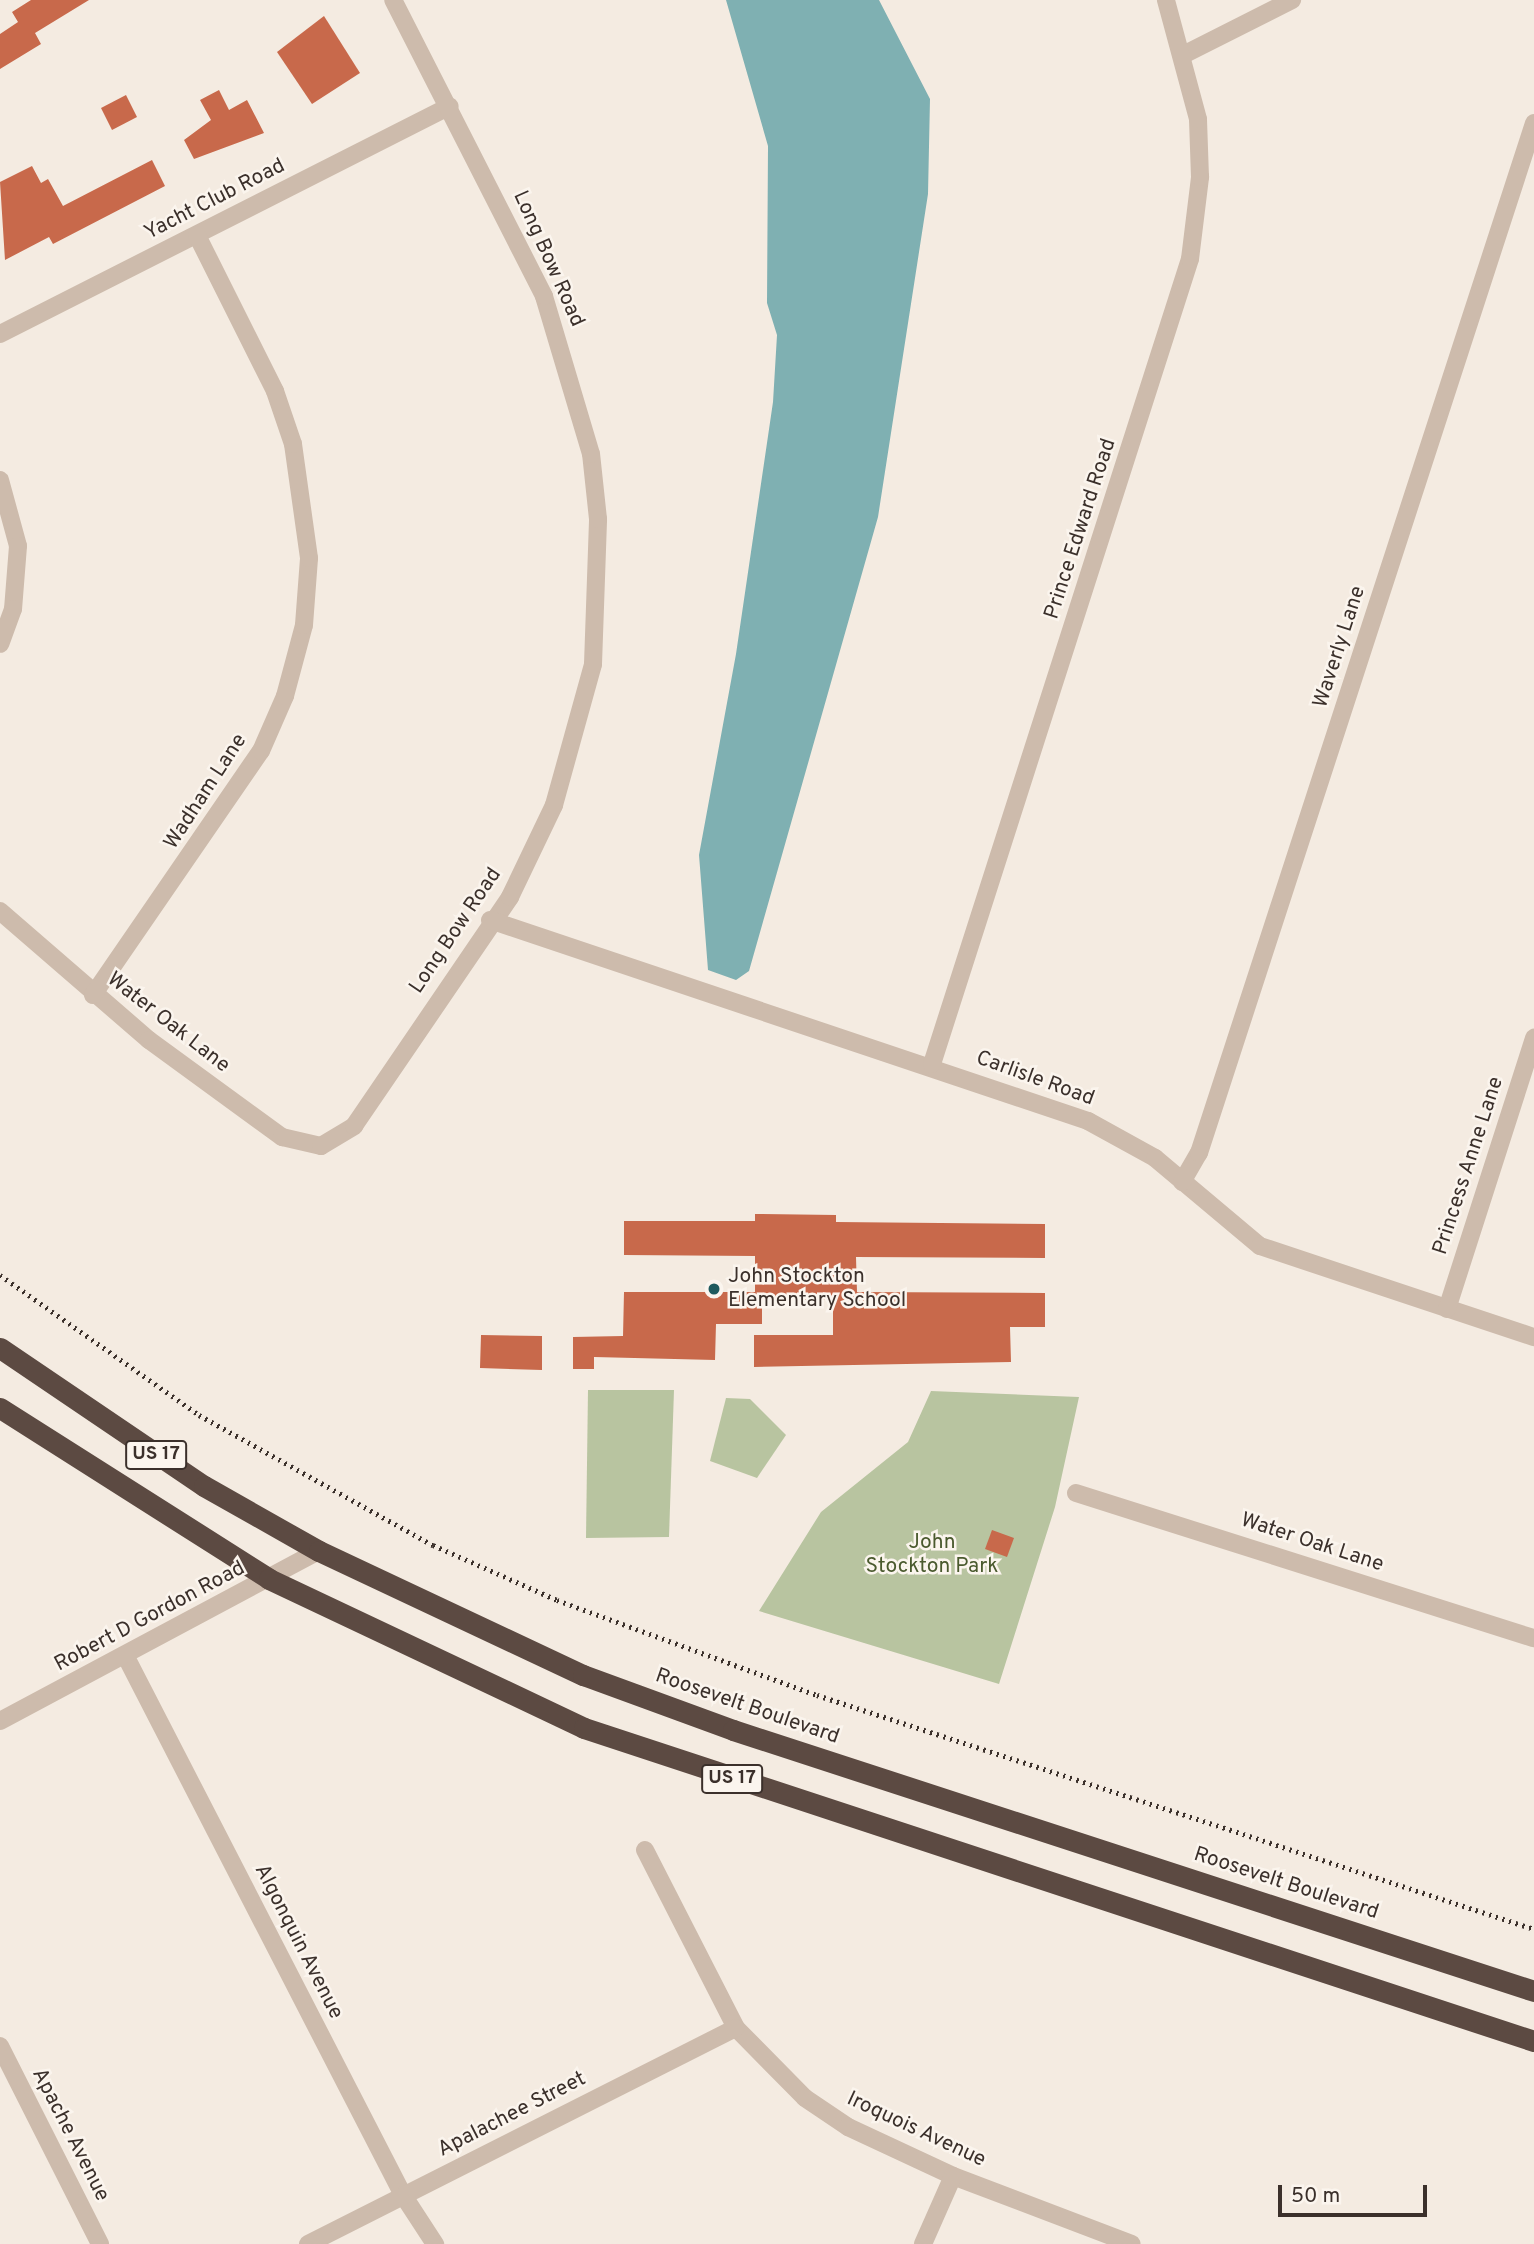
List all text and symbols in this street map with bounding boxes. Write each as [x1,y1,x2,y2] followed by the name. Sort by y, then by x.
[140,154,290,246] street label: Yacht Club Road
[507,187,589,331] street label: Long Bow Road
[1040,436,1122,622] street label: Prince Edward Road
[1308,583,1372,711] street label: Waverly Lane
[159,729,253,855] street label: Wadham Lane
[405,863,507,999] street label: Long Bow Road
[102,967,234,1079] street label: Water Oak Lane
[972,1046,1098,1112] street label: Carlisle Road
[1428,1073,1510,1259] street label: Princess Anne Lane
[728,1264,906,1314] place label: John Stockton Elementary School
[706,1281,722,1297] marker: John Stockton Elementary School
[124,1440,188,1470] road number: US 17
[1237,1508,1387,1578] street label: Water Oak Lane
[865,1530,999,1580] park label: John Stockton Park
[51,1556,249,1678] street label: Robert D Gordon Road
[652,1664,842,1750] street label: Roosevelt Boulevard
[700,1764,764,1794] road number: US 17
[1190,1842,1382,1926] street label: Roosevelt Boulevard
[248,1860,348,2024] street label: Algonquin Avenue
[25,2064,115,2206] street label: Apache Avenue
[434,2067,590,2163] street label: Apalachee Street
[842,2087,990,2173] street label: Iroquois Avenue
[1282,2170,1431,2214] scale bar
[1291,2183,1340,2210] text: 50 m

